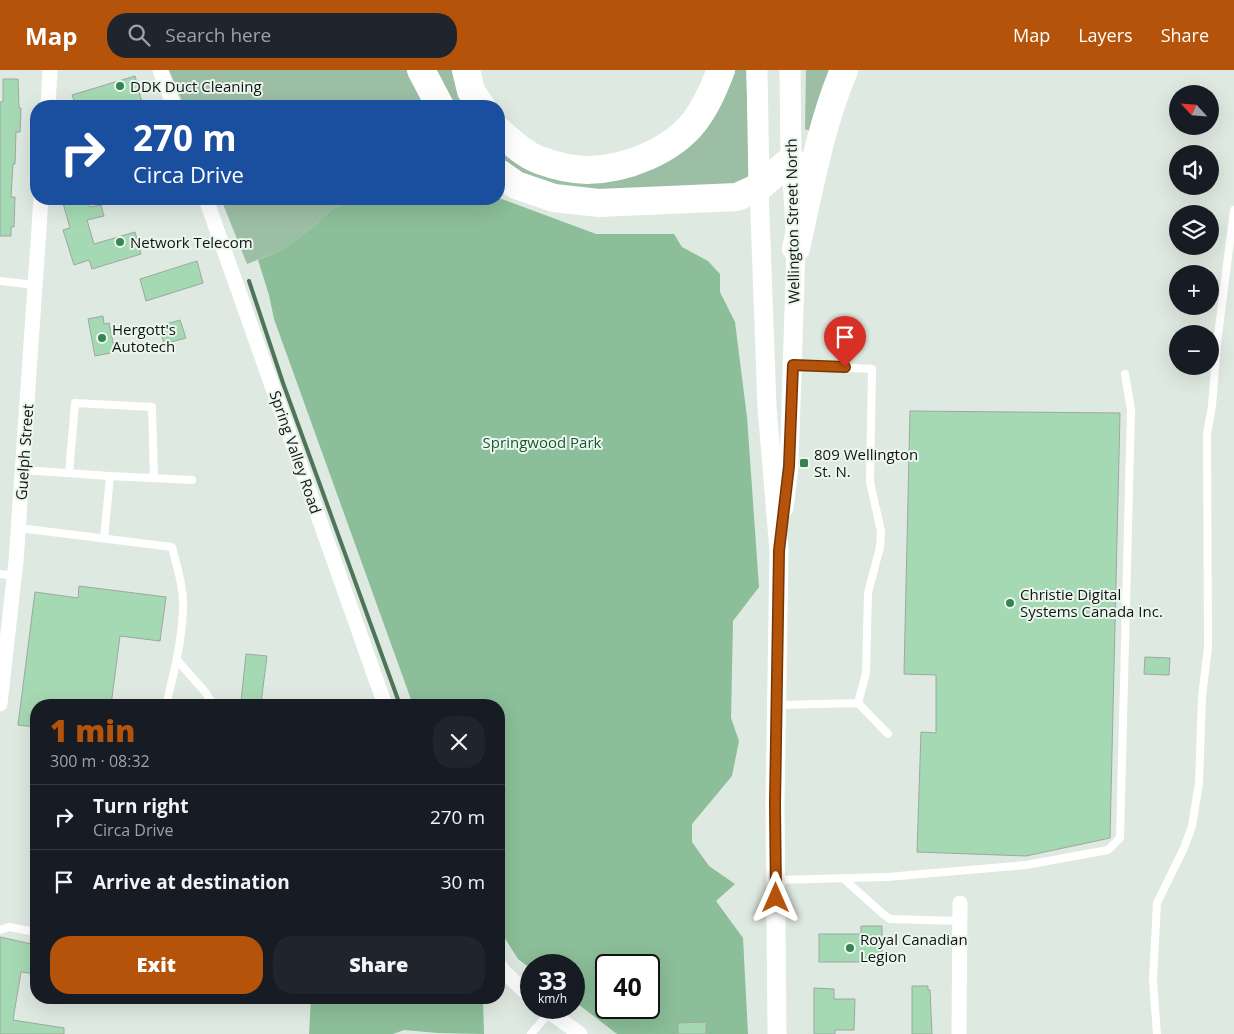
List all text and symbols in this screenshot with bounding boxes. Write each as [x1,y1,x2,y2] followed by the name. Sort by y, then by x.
[107,13,457,58] search box
[25,19,77,52] text: Map
[125,21,153,49] icon: search
[165,22,271,48] text: Search here
[1013,23,1050,47] text: Map
[1078,23,1133,47] text: Layers
[1161,23,1209,47] text: Share
[130,76,262,96] place label: DDK Duct Cleaning
[114,80,126,92] marker: DDK Duct Cleaning
[1169,85,1219,135] north arrow
[1169,85,1219,375] map controls
[133,114,237,161] text: 270 m
[50,120,115,185] icon: right
[781,138,803,304] street label: Wellington Street North
[1169,145,1219,195] button: sound
[133,159,244,189] text: Circa Drive
[1169,205,1219,255] button: layers
[130,232,253,252] place label: Network Telecom
[114,236,126,248] marker: Network Telecom
[1169,265,1219,315] button: +
[824,316,866,367] pin
[112,319,176,356] place label: Hergott's Autotech
[831,323,859,351] icon: arrive
[1169,325,1219,375] button: −
[96,332,108,344] marker: Hergott's Autotech
[266,388,326,516] street label: Spring Valley Road
[11,403,37,501] street label: Guelph Street
[483,432,602,452] park label: Springwood Park
[814,444,918,481] place label: 809 Wellington St. N.
[798,457,810,469] marker: 809 Wellington St. N.
[1020,584,1163,621] place label: Christie Digital Systems Canada Inc.
[1004,597,1016,609] marker: Christie Digital Systems Canada Inc.
[50,710,135,751] text: 1 min
[433,716,485,768] button: close
[50,750,150,772] text: 300 m · 08:32
[93,793,188,819] text: Turn right
[50,803,78,831] icon: right
[430,804,485,830] text: 270 m
[93,819,174,841] text: Circa Drive
[50,868,78,896] icon: arrive
[93,869,290,895] text: Arrive at destination
[441,869,485,895] text: 30 m
[749,871,801,923] position arrow
[860,929,968,966] place label: Royal Canadian Legion
[50,936,263,994] button: Exit
[273,936,485,994] button: Share
[844,942,856,954] marker: Royal Canadian Legion
[595,954,660,1019] speed limit sign: 40
[538,963,567,997] text: 33
[538,990,567,1007] text: km/h

